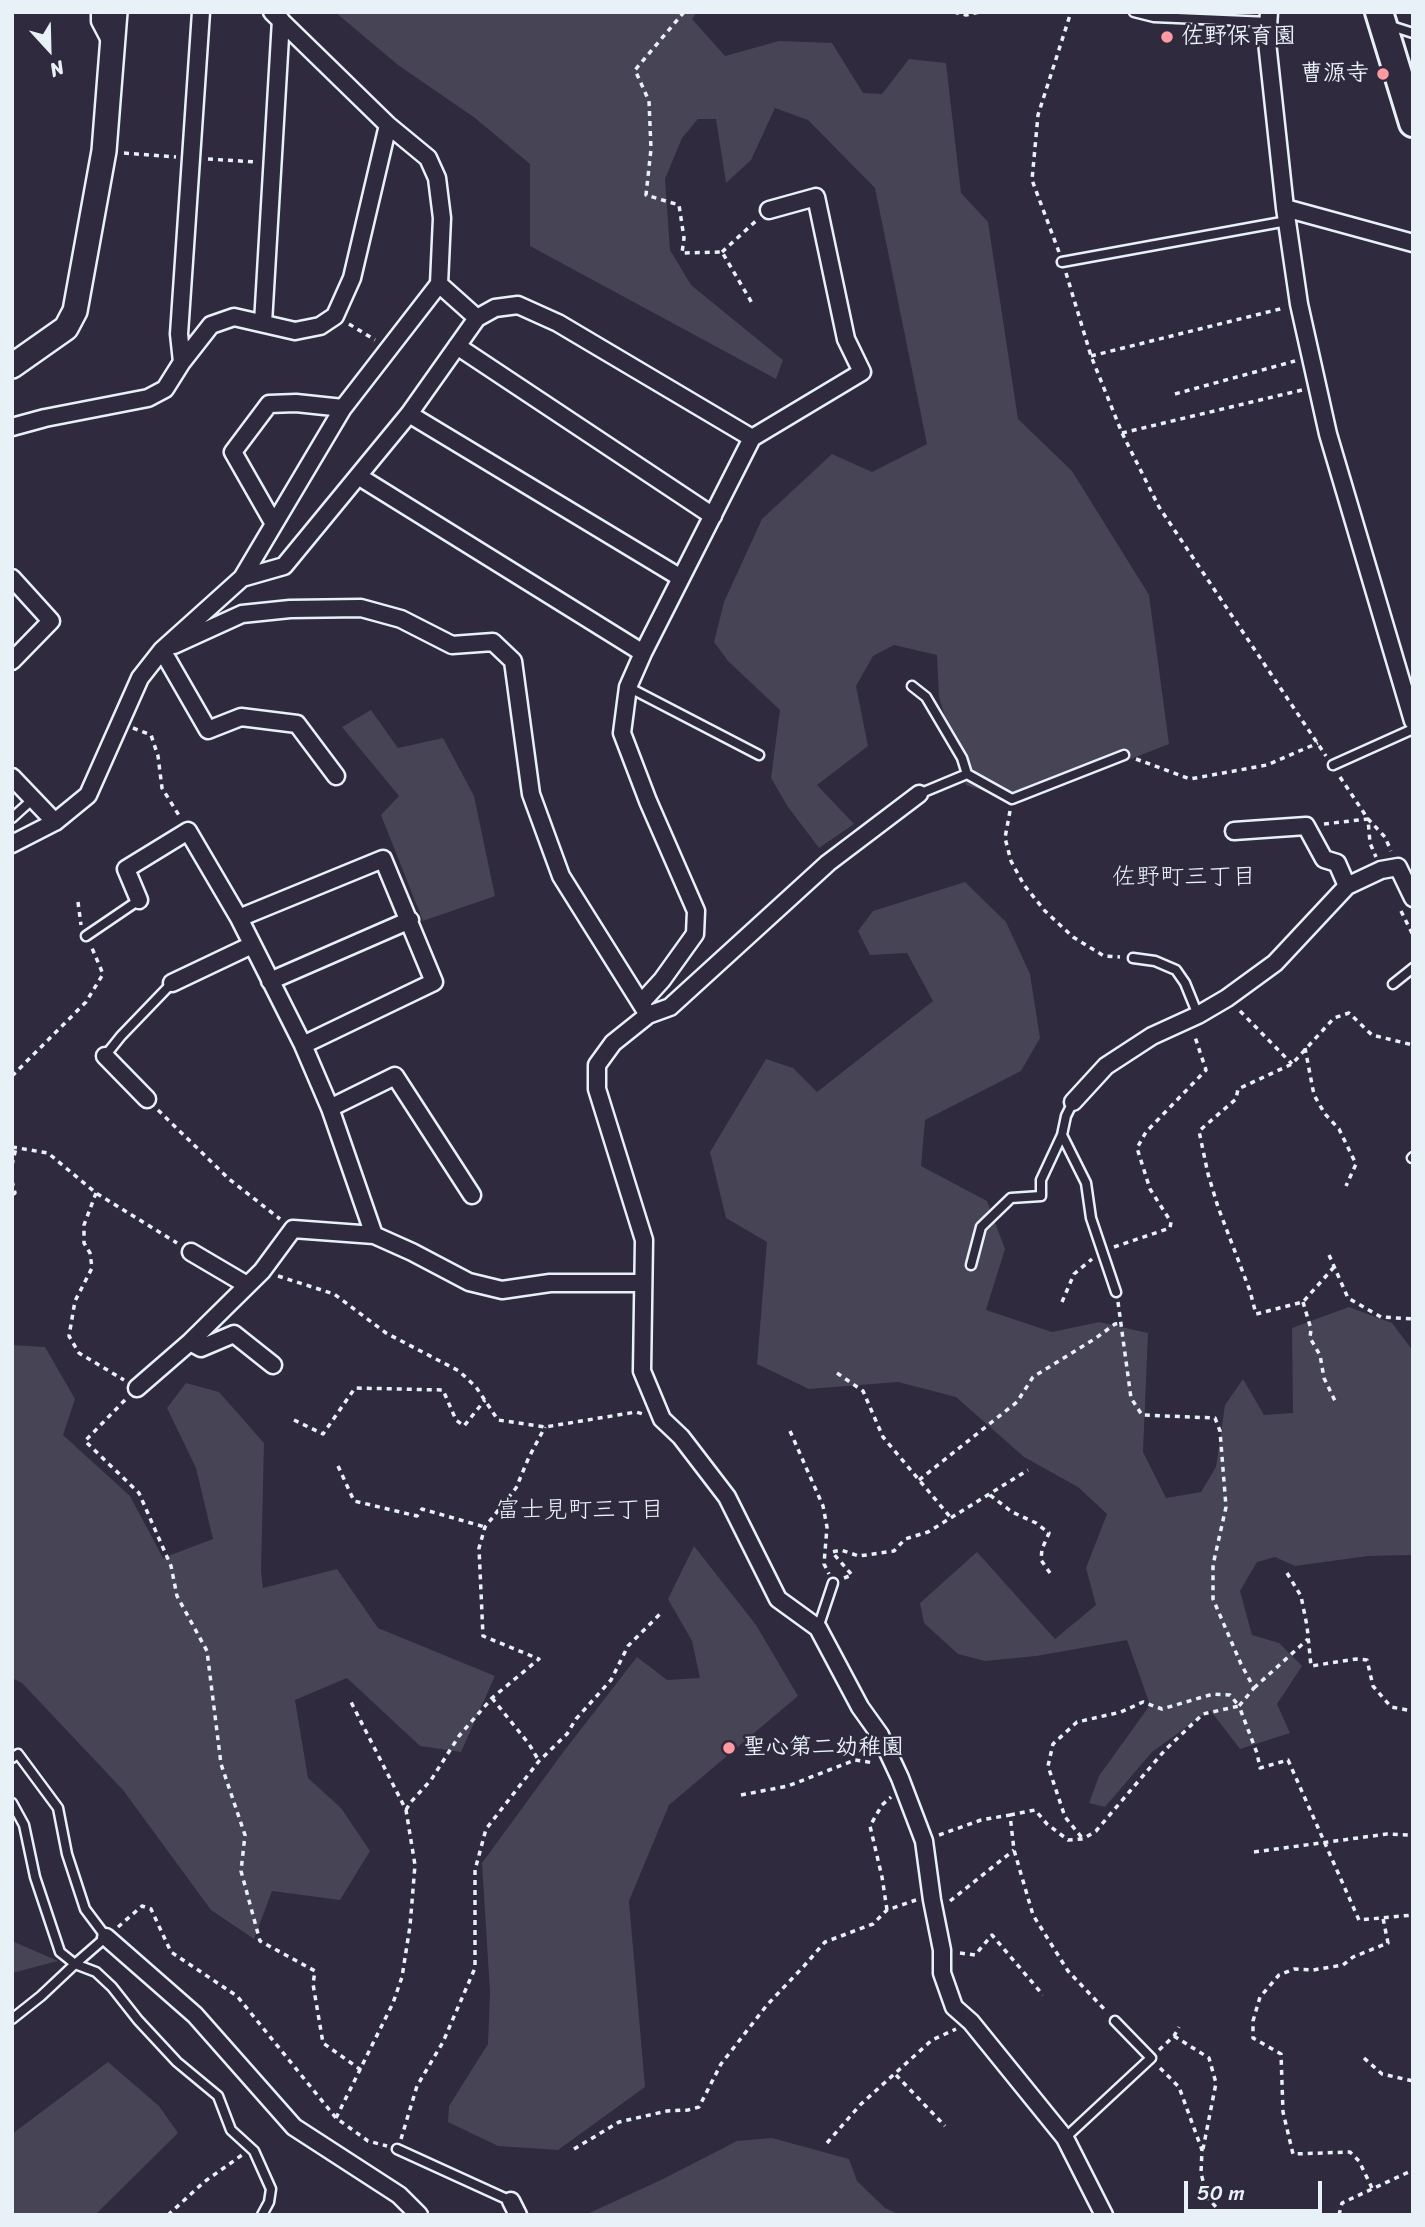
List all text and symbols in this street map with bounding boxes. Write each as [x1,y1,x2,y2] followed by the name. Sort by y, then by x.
[14,14,84,84] north arrow
[1181,23,1296,51] place label: 佐野保育園
[1159,29,1175,45] marker: 佐野保育園
[45,51,69,87] text: N
[1300,60,1369,88] place label: 曹源寺
[1375,66,1391,82] marker: 曹源寺
[1112,864,1256,892] district label: 佐野町三丁目
[496,1497,664,1525] district label: 富士見町三丁目
[743,1734,904,1762] place label: 聖心第二幼稚園
[721,1740,737,1756] marker: 聖心第二幼稚園
[1187,2168,1325,2212] scale bar
[1197,2174,1245,2212] text: 50 m

